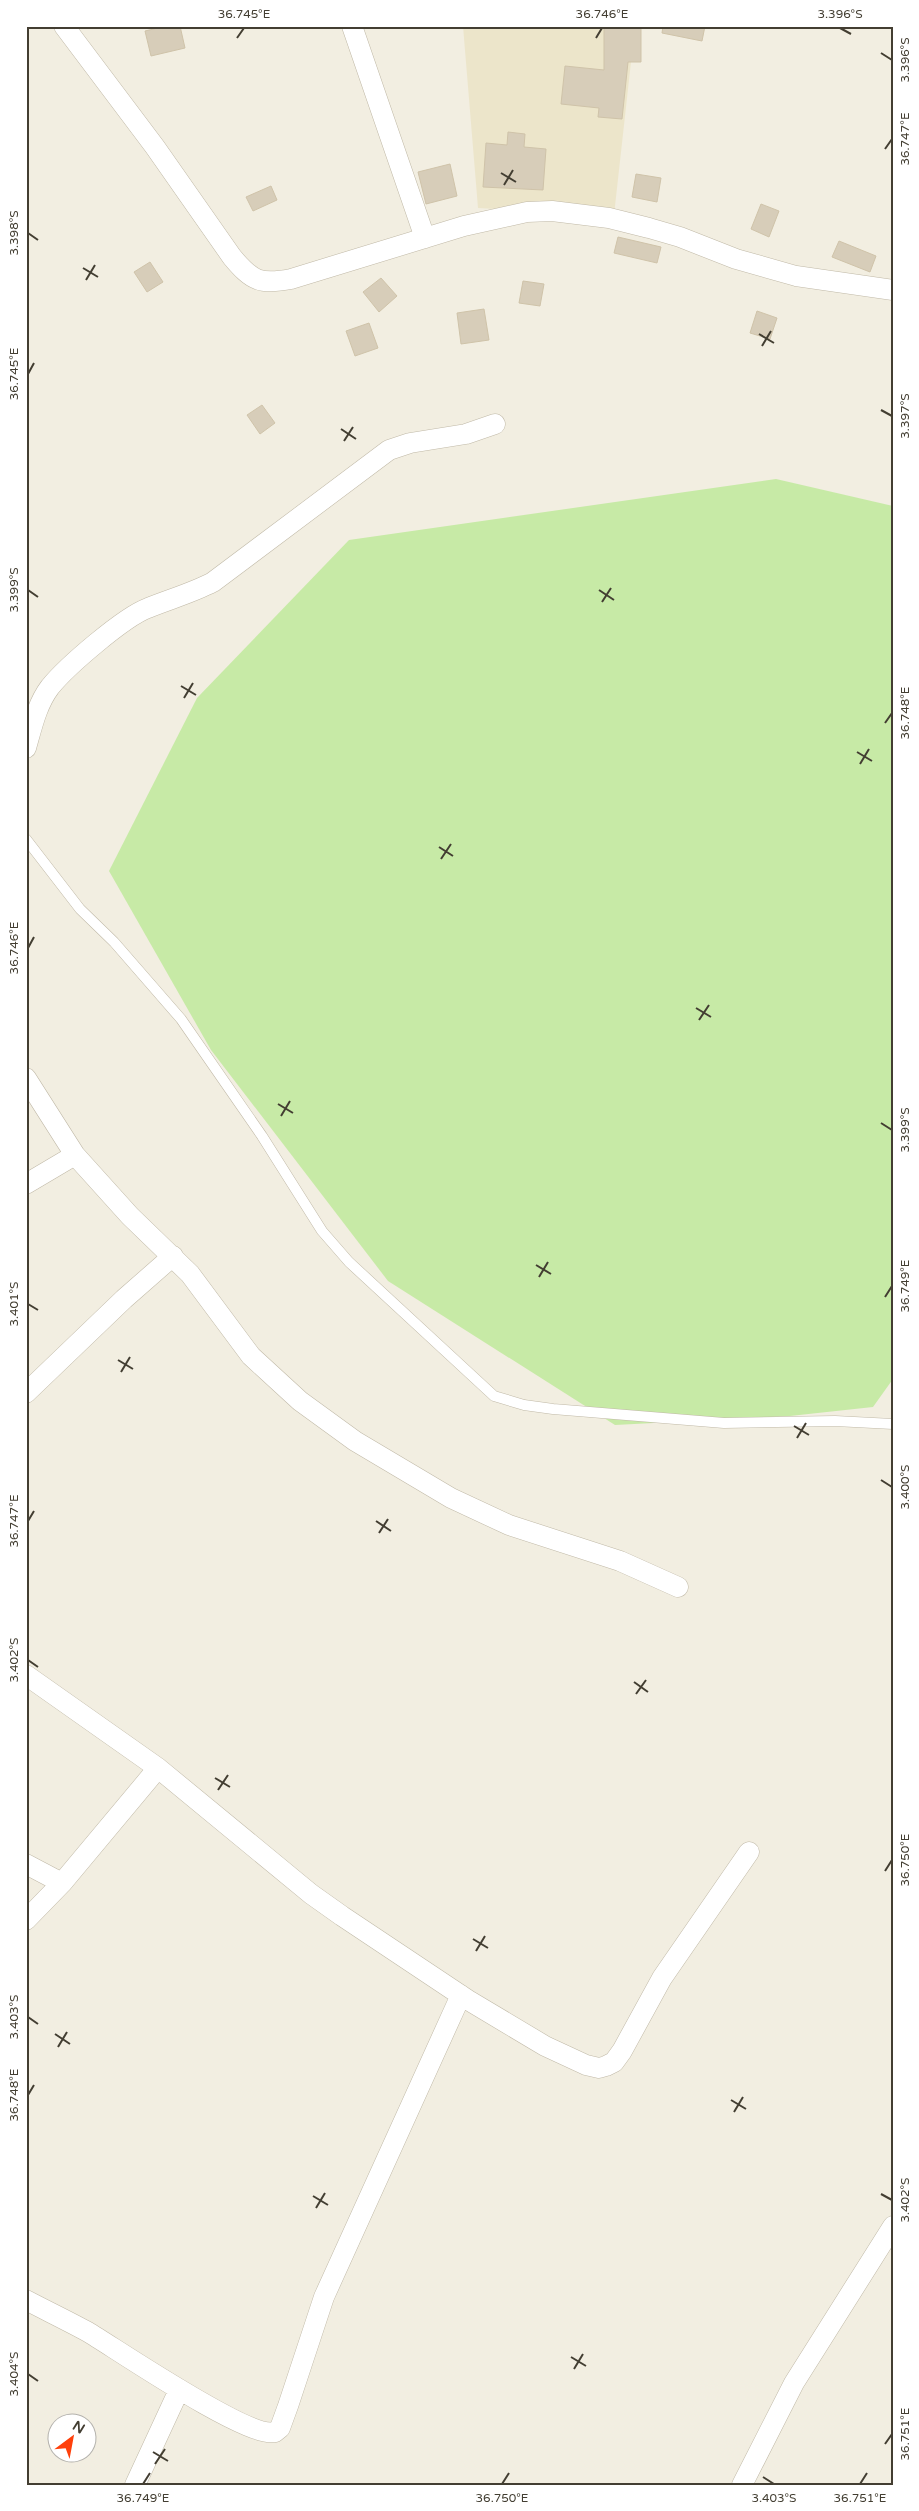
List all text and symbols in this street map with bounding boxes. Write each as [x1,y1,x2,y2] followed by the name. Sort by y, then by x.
[218,7,271,21] text: 36.745°E
[576,7,629,21] text: 36.746°E
[817,7,863,21] text: 3.396°S
[898,37,912,83] text: 3.396°S
[898,112,912,166] text: 36.747°E
[7,210,21,256] text: 3.398°S
[7,347,21,400] text: 36.745°E
[898,393,912,439] text: 3.397°S
[7,567,21,613] text: 3.399°S
[898,686,912,739] text: 36.748°E
[7,921,21,974] text: 36.746°E
[898,1107,912,1153] text: 3.399°S
[898,1259,912,1312] text: 36.749°E
[7,1282,21,1326] text: 3.401°S
[898,1465,912,1509] text: 3.400°S
[7,1494,21,1548] text: 36.747°E
[7,1638,21,1682] text: 3.402°S
[898,1833,912,1886] text: 36.750°E
[7,1995,21,2039] text: 3.403°S
[7,2068,21,2121] text: 36.748°E
[898,2178,912,2222] text: 3.402°S
[7,2352,21,2396] text: 3.404°S
[898,2407,912,2460] text: 36.751°E
[48,2414,98,2464] north arrow
[69,2417,88,2438] text: N
[117,2491,170,2505] text: 36.749°E
[476,2491,529,2505] text: 36.750°E
[752,2491,796,2505] text: 3.403°S
[834,2491,887,2505] text: 36.751°E

